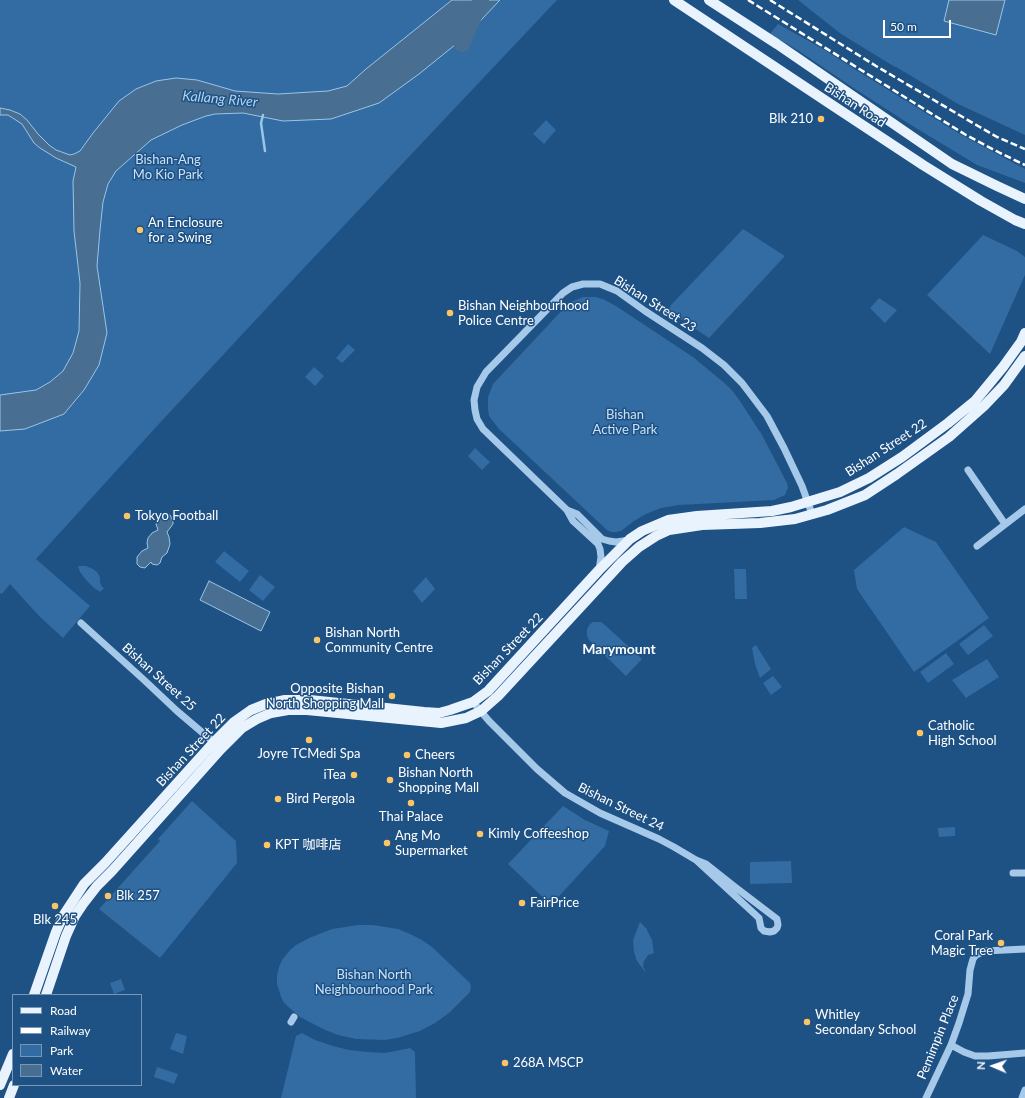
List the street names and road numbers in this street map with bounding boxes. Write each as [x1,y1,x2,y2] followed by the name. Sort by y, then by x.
[821,79,889,131] street label: Bishan Road
[611,272,699,336] street label: Bishan Street 23
[842,416,930,480] street label: Bishan Street 22
[470,610,546,688] street label: Bishan Street 22
[119,640,199,714] street label: Bishan Street 25
[153,710,229,790] street label: Bishan Street 22
[575,779,667,835] street label: Bishan Street 24
[914,992,962,1082] street label: Pemimpin Place

